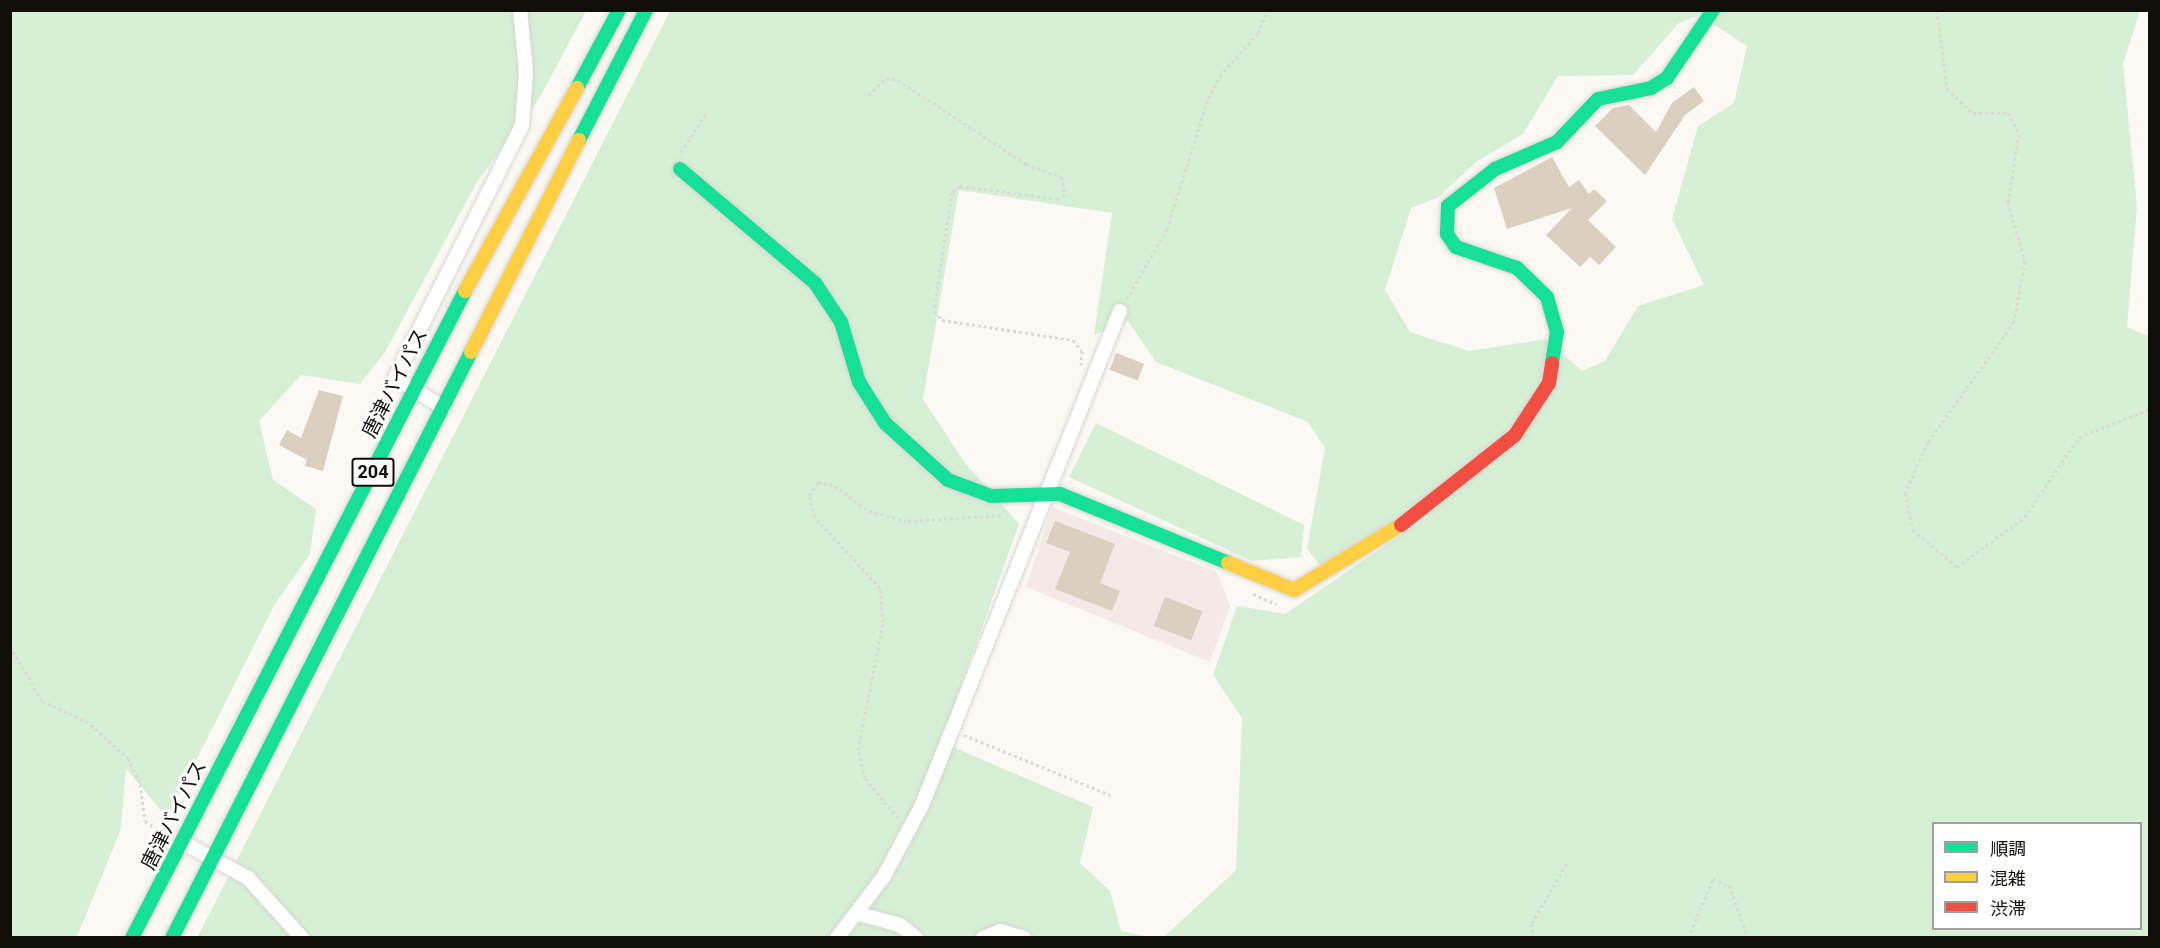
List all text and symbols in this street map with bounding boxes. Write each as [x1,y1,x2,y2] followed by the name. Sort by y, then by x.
[357,324,433,442] street label: 唐津バイパス
[350,457,395,487] road number: 204
[136,756,212,874] street label: 唐津バイパス
[1932,822,2142,930] legend
[1990,838,2026,859] text: 順調
[1990,868,2026,889] text: 混雑
[1990,898,2026,919] text: 渋滞

